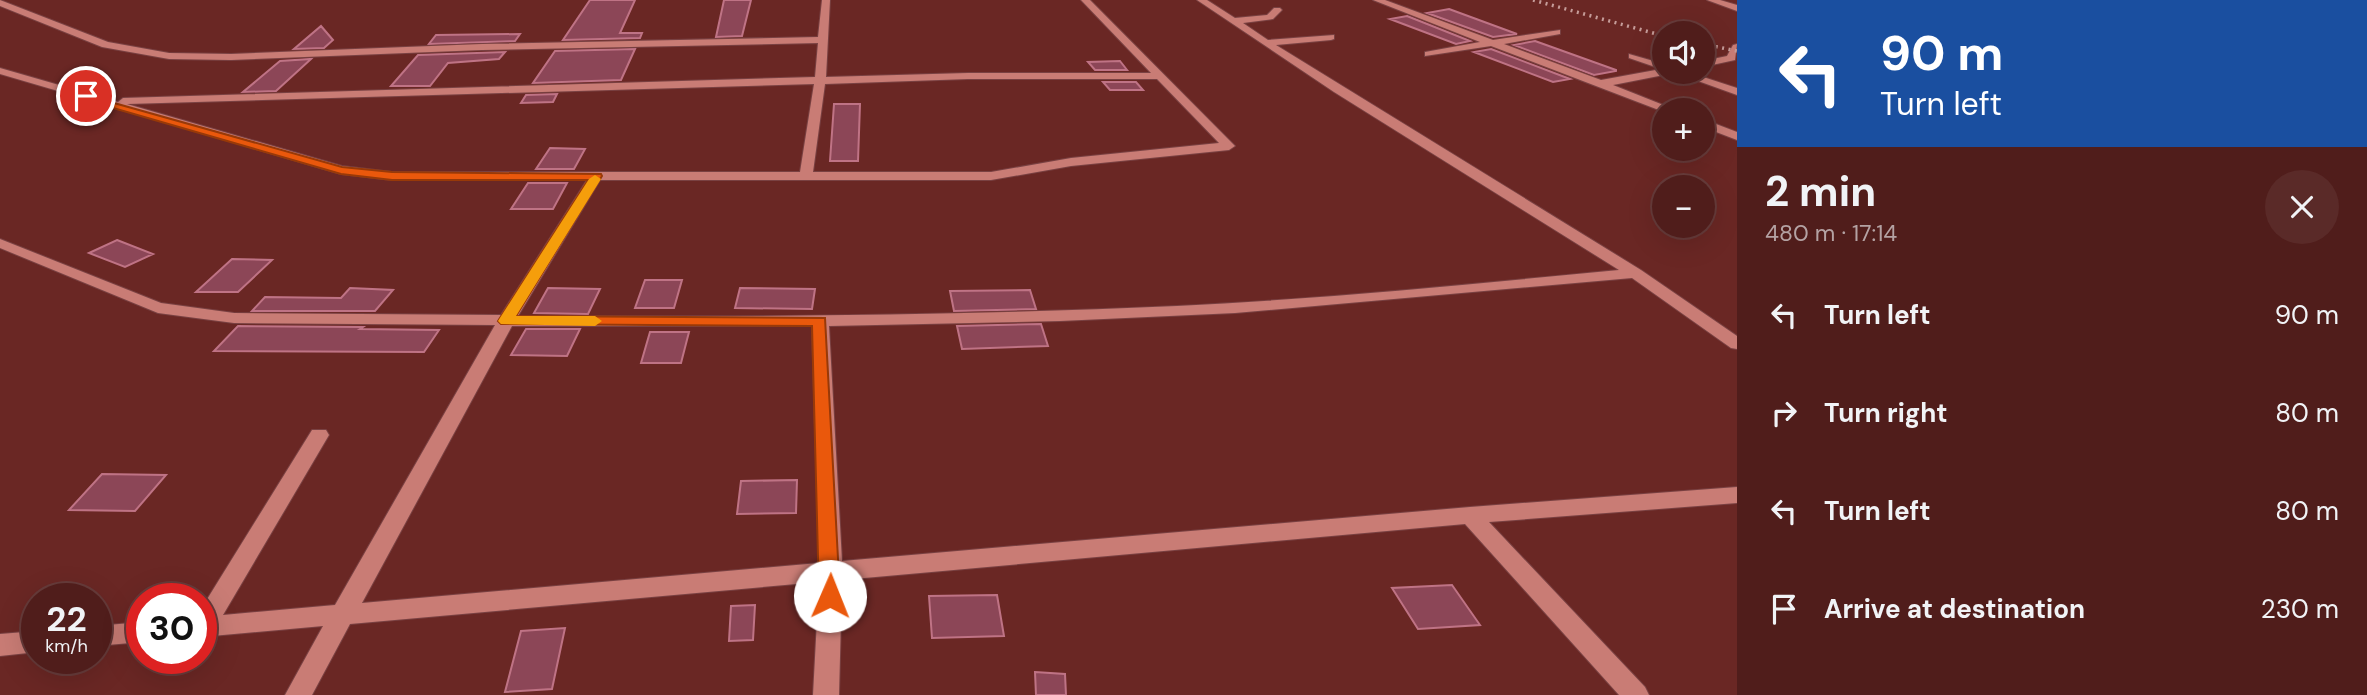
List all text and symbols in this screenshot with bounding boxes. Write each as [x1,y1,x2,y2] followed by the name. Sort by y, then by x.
[1652,21,1715,238] map controls
[1652,21,1715,84] button: sound
[1880,21,2003,85] text: 90 m
[1765,28,1856,119] icon: left
[56,66,116,126] pin
[67,77,105,115] icon: arrive
[1880,83,2002,125] text: Turn left
[1652,98,1715,161] button: +
[1765,164,1876,219] text: 2 min
[2265,170,2339,244] button: close
[1652,175,1715,238] button: −
[1765,218,1897,248] text: 480 m · 17:14
[1765,296,1803,334] icon: left
[1824,298,1931,332] text: Turn left
[2275,298,2339,332] text: 90 m
[1765,394,1803,432] icon: right
[1824,396,1948,430] text: Turn right
[2275,396,2339,430] text: 80 m
[1765,492,1803,530] icon: left
[1824,494,1931,528] text: Turn left
[2275,494,2339,528] text: 80 m
[793,559,867,633] position arrow
[126,583,217,674] speed limit sign: 30
[1765,590,1803,628] icon: arrive
[1824,592,2085,626] text: Arrive at destination
[2261,592,2339,626] text: 230 m
[46,596,87,642] text: 22
[45,634,88,658] text: km/h

